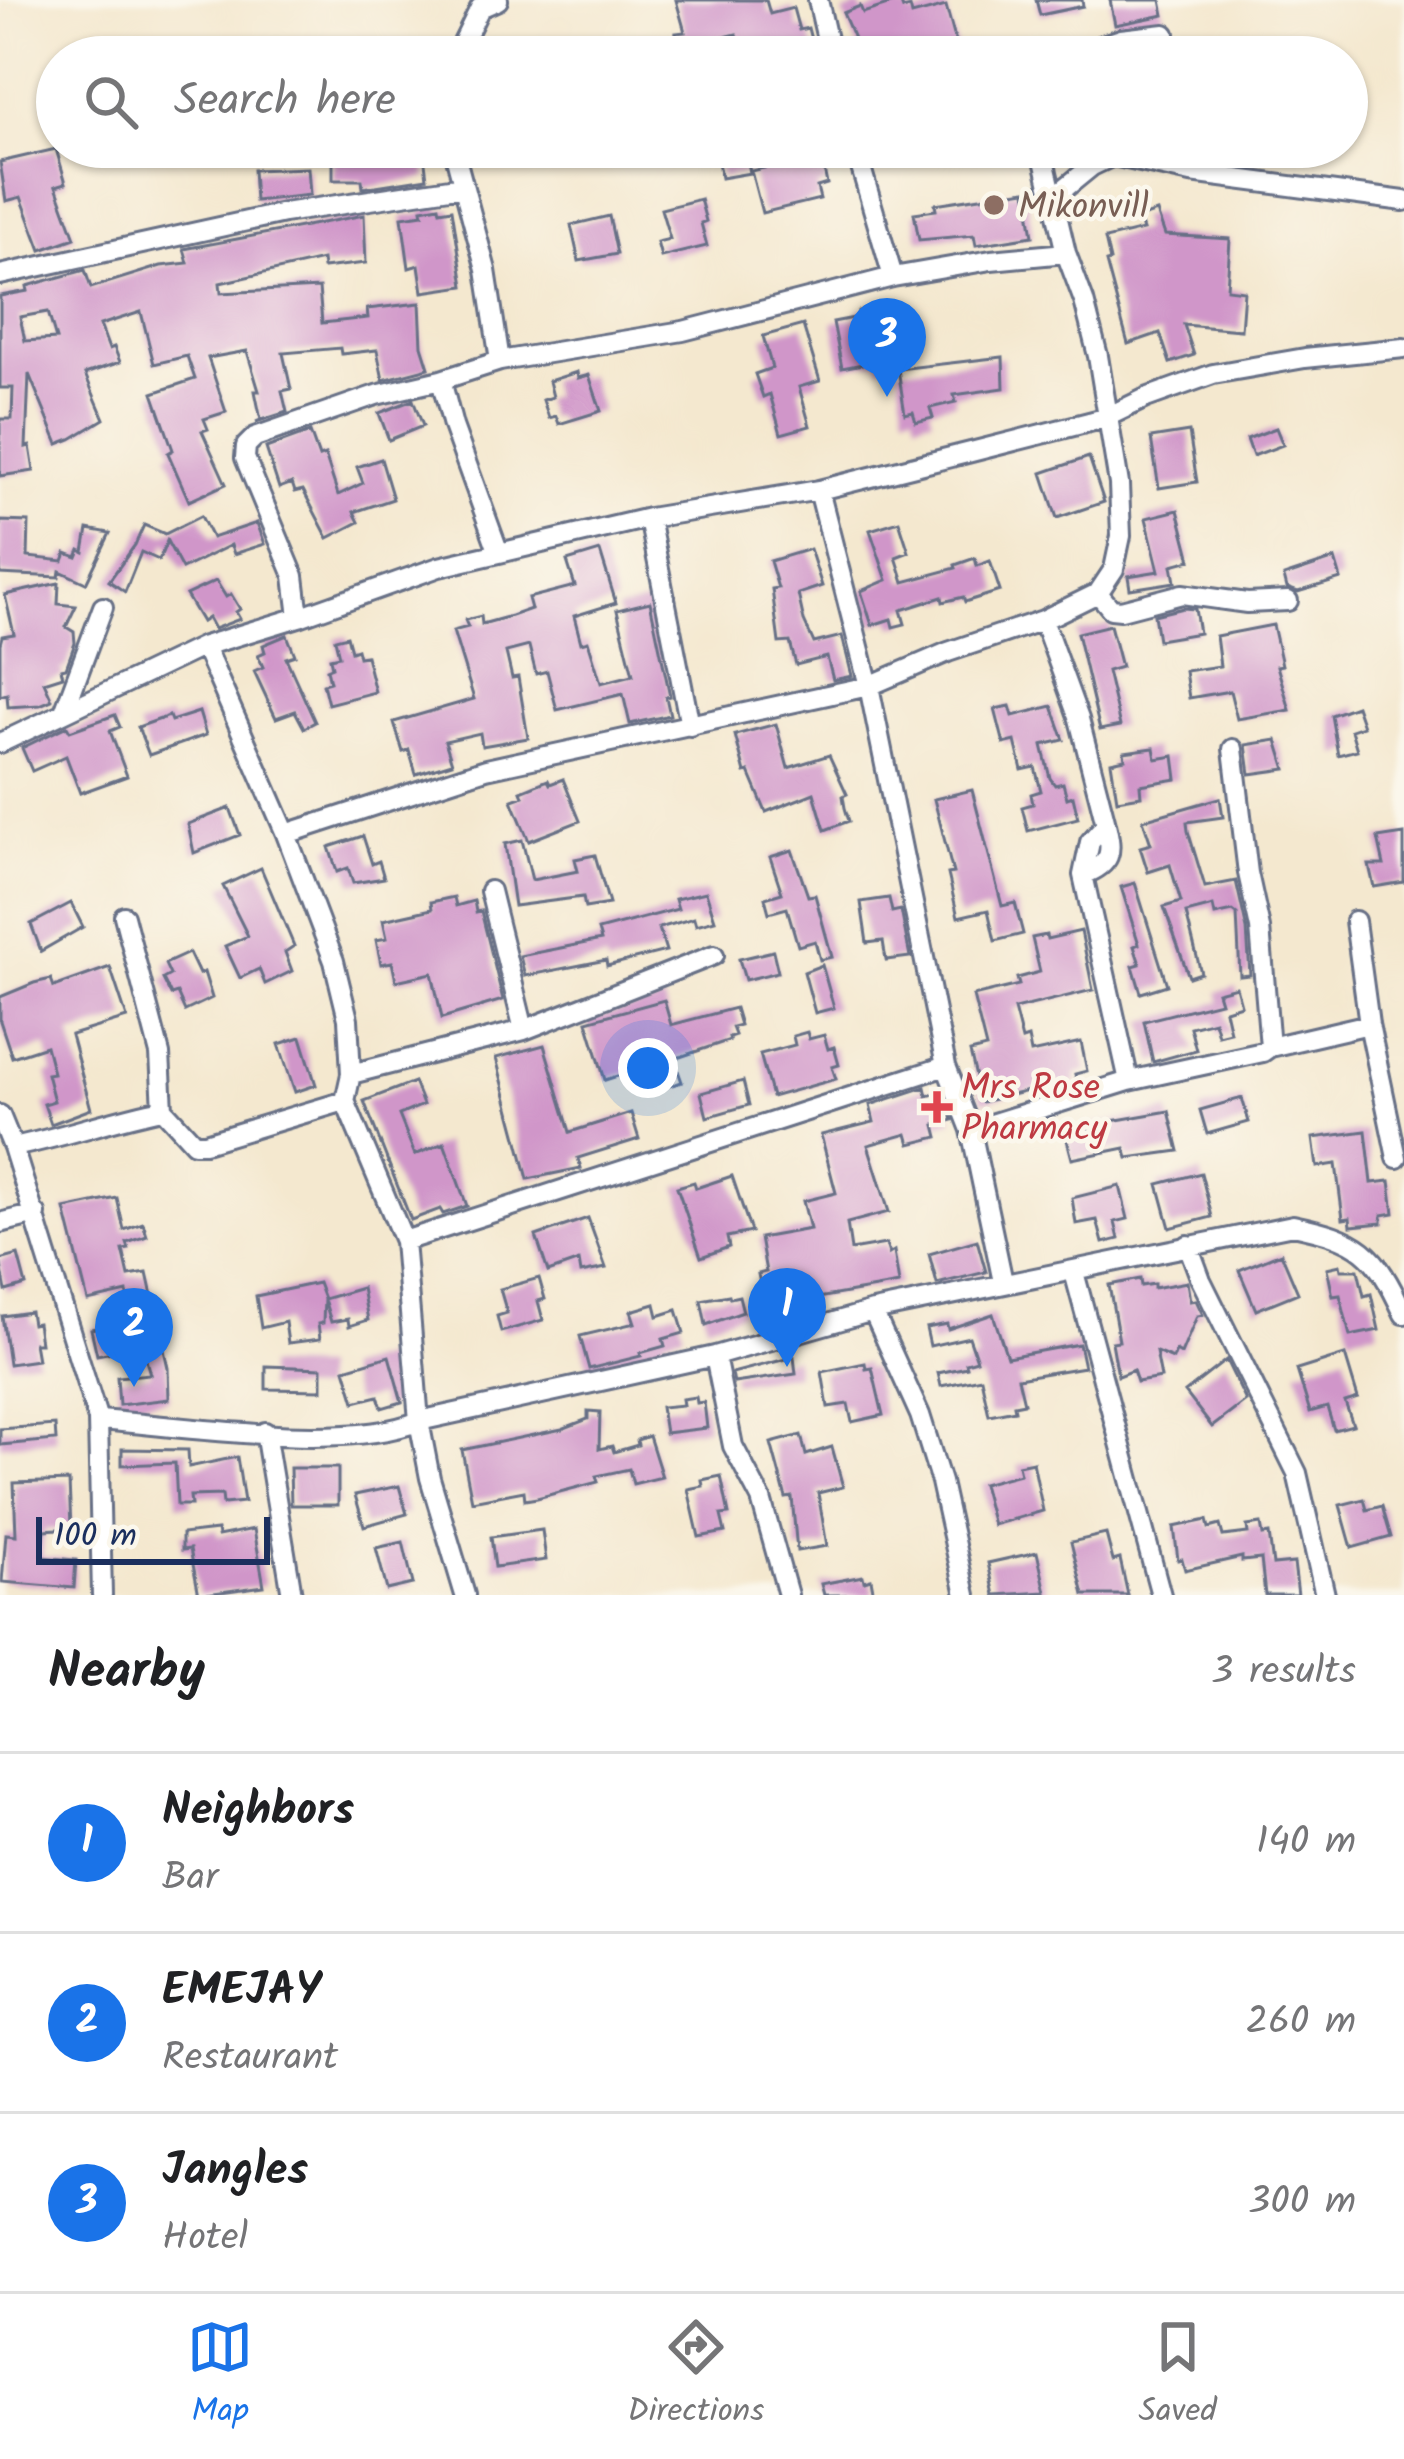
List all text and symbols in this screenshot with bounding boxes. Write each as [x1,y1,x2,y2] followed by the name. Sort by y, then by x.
[36,36,1368,168] search box
[174,66,396,138] text: Search here
[78,69,144,135] icon: search
[1018,180,1149,237] place label: Mikonvill
[981,192,1007,218] marker: Mikonvill
[848,298,926,397] pin: 3
[618,1038,678,1098] your location
[961,1061,1108,1159] place label: Mrs Rose Pharmacy
[924,1094,950,1120] marker: Mrs Rose Pharmacy
[748,1268,826,1367] pin: 1
[95,1288,173,1387] pin: 2
[36,1511,270,1564] scale bar
[54,1511,137,1564] text: 100 m
[48,1633,205,1714] text: Nearby
[1211,1642,1356,1704] text: 3 results
[162,1776,354,1848] text: Neighbors
[81,1812,93,1874] text: 1
[1256,1812,1356,1874] text: 140 m
[162,1848,218,1910] text: Bar
[162,1956,321,2028] text: EMEJAY
[76,1992,98,2054] text: 2
[1245,1992,1356,2054] text: 260 m
[162,2028,338,2090] text: Restaurant
[162,2136,308,2208] text: Jangles
[76,2172,98,2234] text: 3
[1248,2172,1356,2234] text: 300 m
[162,2208,248,2270] text: Hotel
[187,2314,253,2439] tab: Map
[627,2314,764,2439] tab: Directions
[1139,2314,1217,2439] tab: Saved

